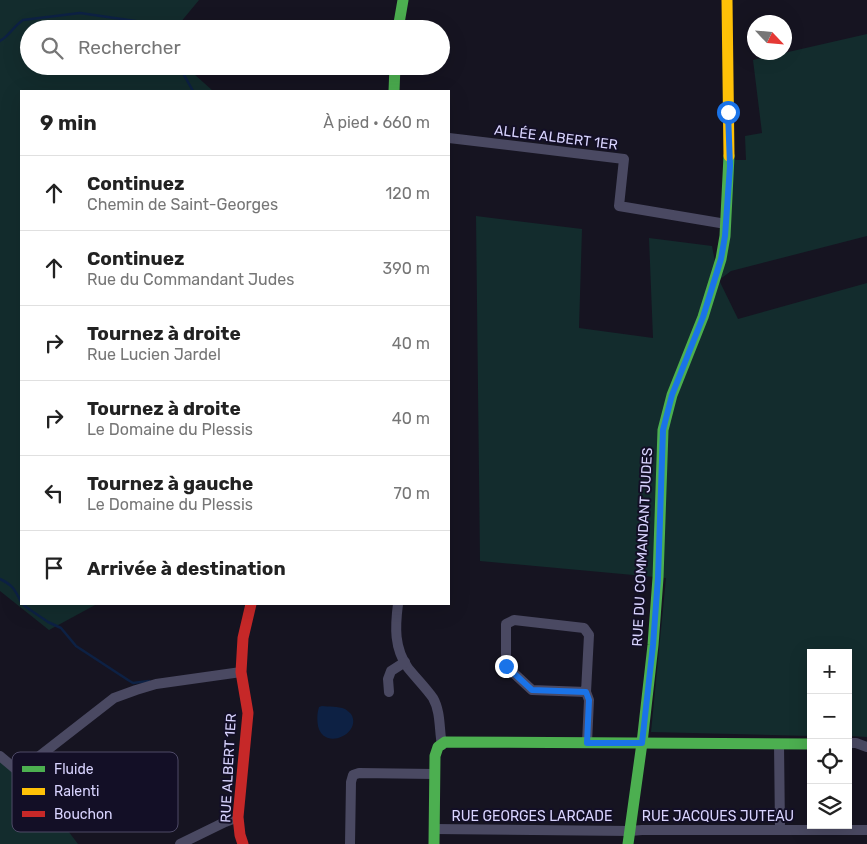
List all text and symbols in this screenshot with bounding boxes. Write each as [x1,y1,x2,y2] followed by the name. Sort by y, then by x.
[747,15,792,60] north arrow
[20,20,450,75] search box
[38,34,66,62] icon: search
[78,36,181,59] text: Rechercher
[717,101,740,124] route start
[40,110,97,135] text: 9 min
[323,113,430,132] text: À pied · 660 m
[493,121,619,153] street label: ALLÉE ALBERT 1ER
[87,172,185,195] text: Continuez
[40,179,68,207] icon: ahead
[385,184,430,203] text: 120 m
[87,195,278,214] text: Chemin de Saint-Georges
[87,247,185,270] text: Continuez
[40,254,68,282] icon: ahead
[383,259,430,278] text: 390 m
[87,270,294,289] text: Rue du Commandant Judes
[87,322,241,345] text: Tournez à droite
[40,329,68,357] icon: right
[392,334,430,353] text: 40 m
[87,345,221,364] text: Rue Lucien Jardel
[87,397,241,420] text: Tournez à droite
[40,404,68,432] icon: right
[392,409,430,428] text: 40 m
[87,420,253,439] text: Le Domaine du Plessis
[629,447,656,647] street label: RUE DU COMMANDANT JUDES
[87,472,253,495] text: Tournez à gauche
[40,479,68,507] icon: left
[393,484,430,503] text: 70 m
[87,495,253,514] text: Le Domaine du Plessis
[40,554,68,582] icon: arrive
[87,557,286,580] text: Arrivée à destination
[807,649,852,829] map controls
[807,649,852,694] button: +
[495,655,518,678] route end
[807,694,852,739] button: −
[217,713,240,823] street label: RUE ALBERT 1ER
[807,739,852,784] button: locate
[12,752,178,832] legend
[54,761,94,778] text: Fluide
[54,783,99,800] text: Ralenti
[807,784,852,829] button: layers
[54,806,113,823] text: Bouchon
[452,808,612,825] street label: RUE GEORGES LARCADE
[642,808,794,825] street label: RUE JACQUES JUTEAU

